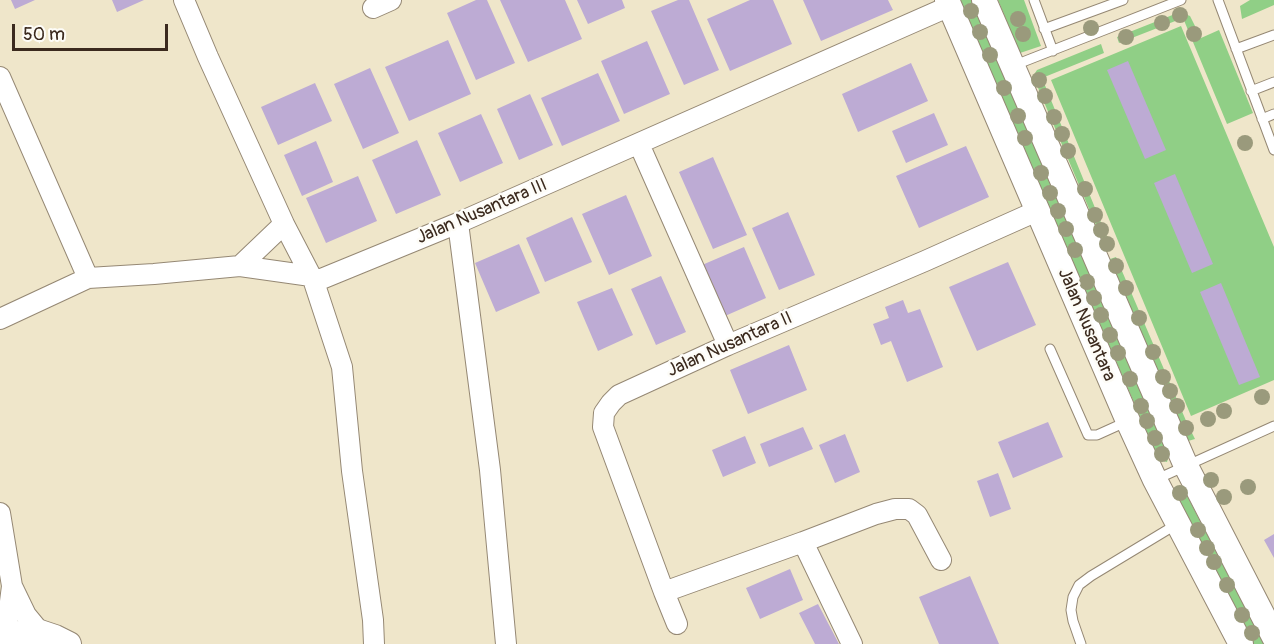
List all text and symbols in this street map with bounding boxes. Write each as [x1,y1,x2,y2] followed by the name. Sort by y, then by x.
[15,12,171,50] scale bar
[23,23,65,46] text: 50 m
[413,175,551,249] street label: Jalan Nusantara III
[1052,265,1120,385] street label: Jalan Nusantara
[664,308,796,382] street label: Jalan Nusantara II

